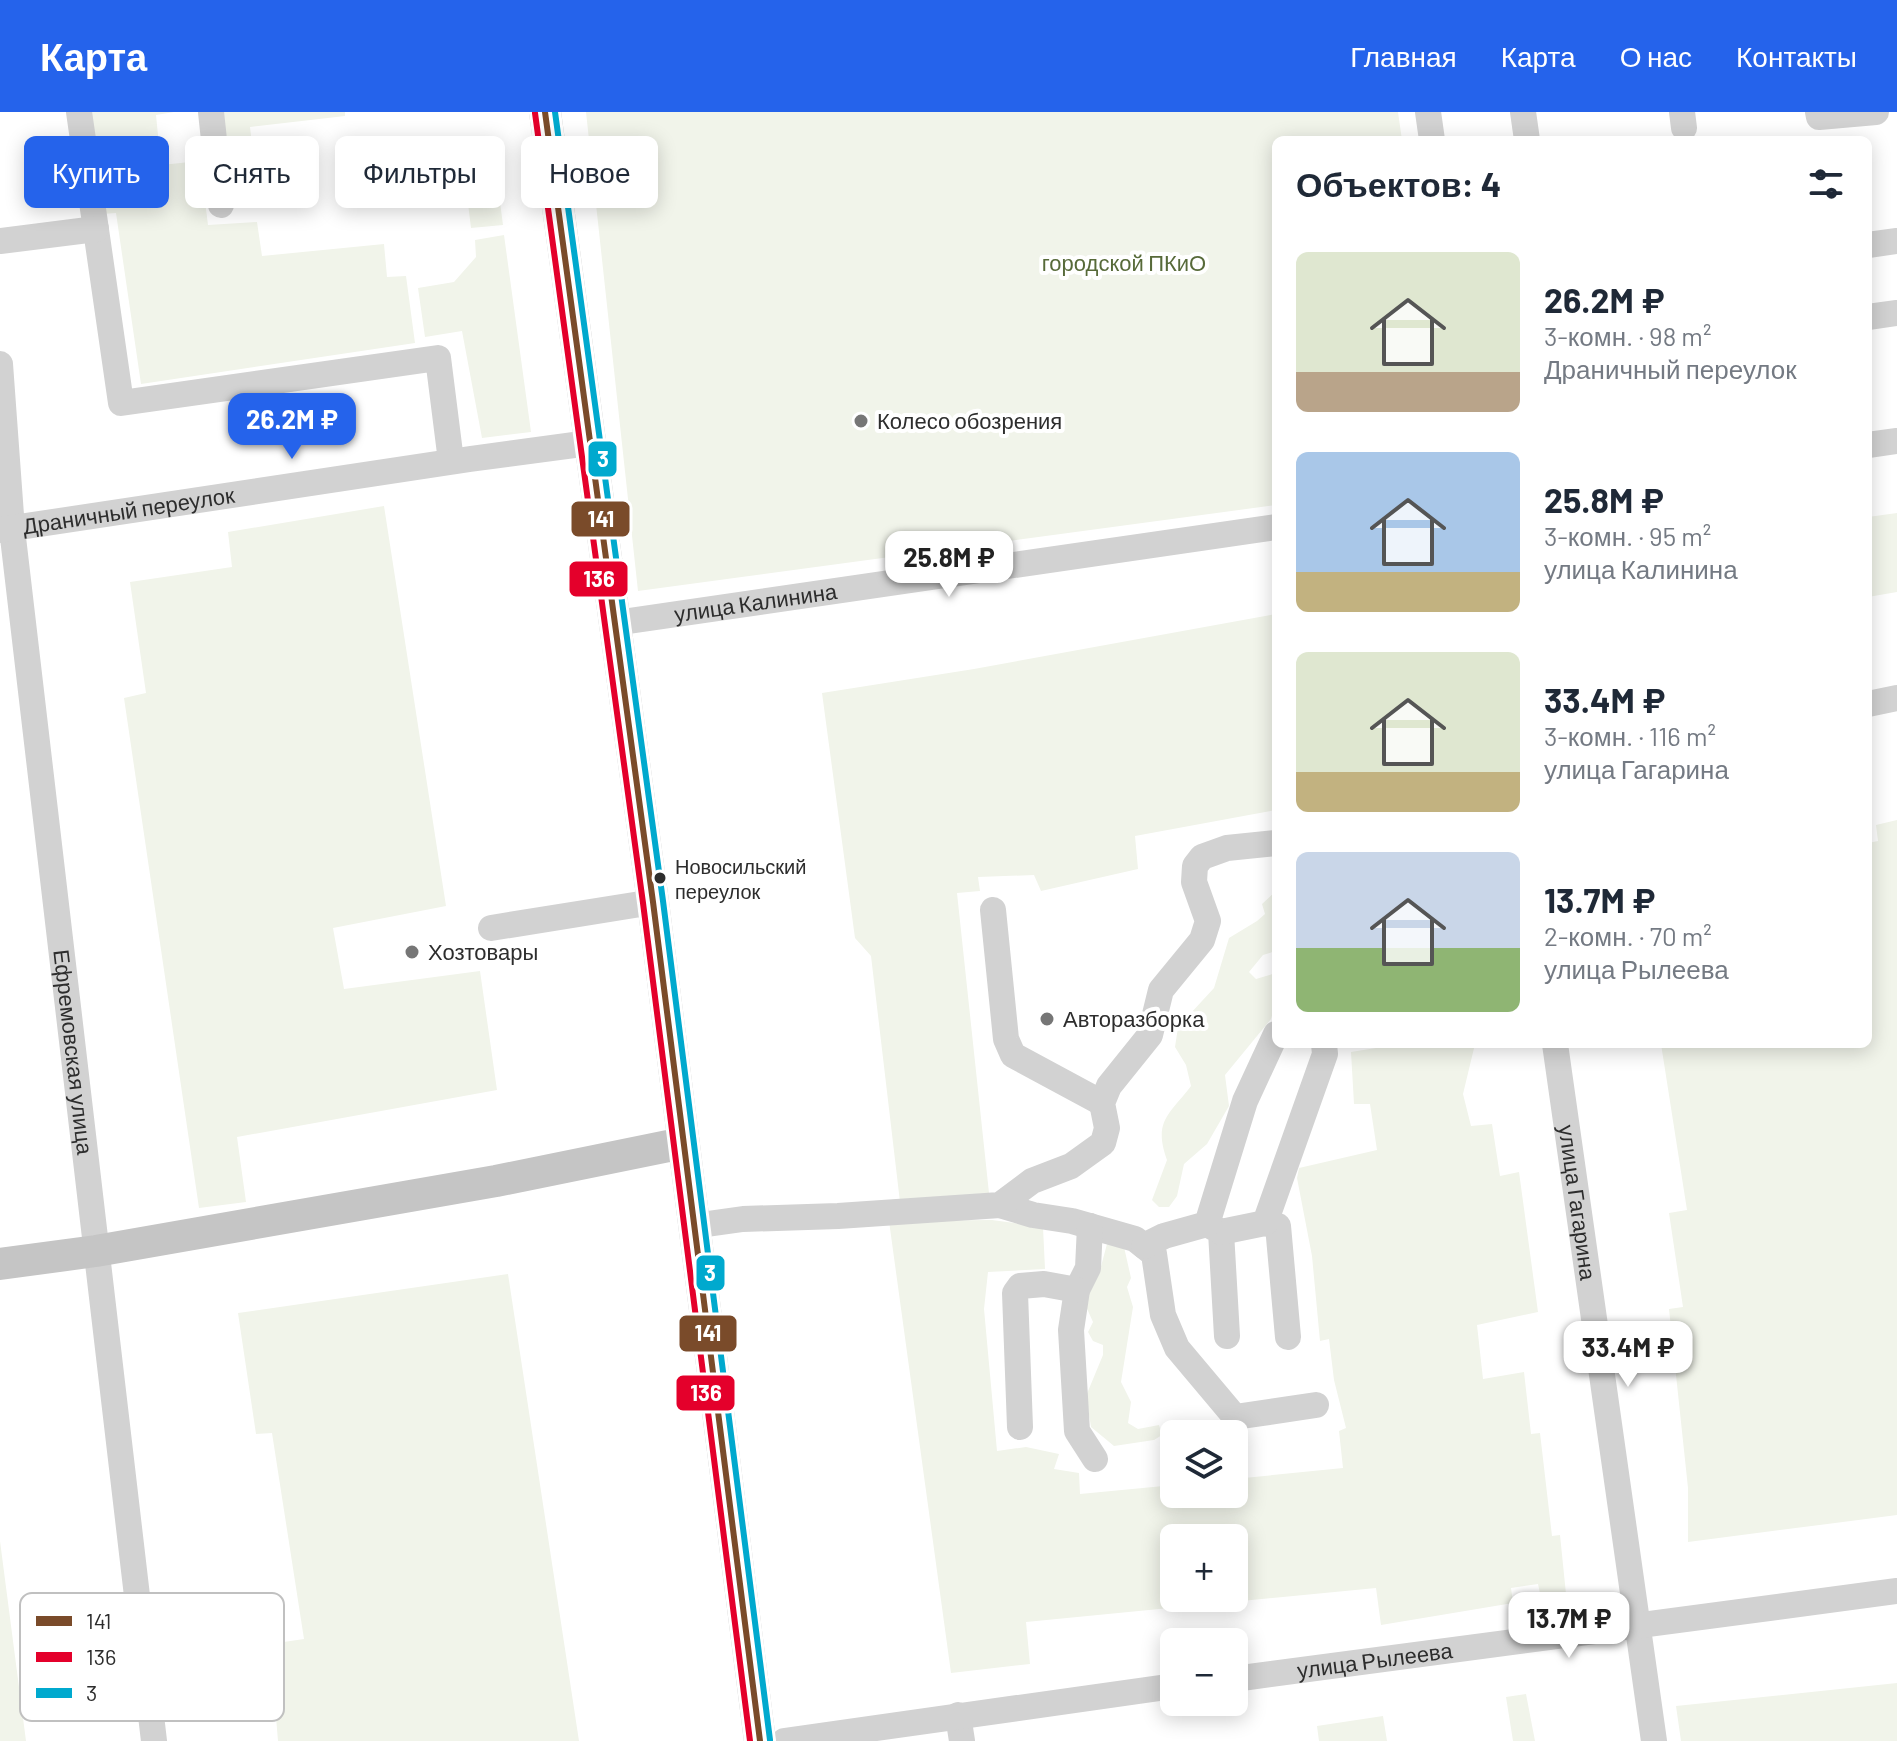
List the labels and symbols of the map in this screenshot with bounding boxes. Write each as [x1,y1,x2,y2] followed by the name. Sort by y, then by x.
[1042,249,1206,276] park label: городской ПКиО
[218,393,366,461] pin: 26.2M ₽
[877,407,1062,434] place label: Колесо обозрения
[852,412,870,430] marker: Колесо обозрения
[587,440,618,478] line badge: 3
[597,445,609,471] text: 3
[21,481,236,539] street label: Драничный переулок
[570,500,631,538] line badge: 141
[588,505,614,531] text: 141
[875,531,1023,599] pin: 25.8M ₽
[568,560,629,598] line badge: 136
[583,565,615,591] text: 136
[672,577,839,627] street label: улица Калинина
[675,854,806,903] place label: Новосильский переулок
[652,870,668,886] marker: Новосильский переулок
[428,938,538,965] place label: Хозтовары
[403,943,421,961] marker: Хозтовары
[49,948,99,1157] street label: Ефремовская улица
[1063,1005,1205,1032] place label: Авторазборка
[1038,1010,1056,1028] marker: Авторазборка
[1554,1123,1602,1282] street label: улица Гагарина
[695,1254,726,1292] line badge: 3
[704,1259,716,1285] text: 3
[678,1314,738,1353] line badge: 141
[695,1319,721,1345] text: 141
[1554,1321,1702,1389] pin: 33.4M ₽
[675,1374,736,1412] line badge: 136
[690,1379,722,1405] text: 136
[1495,1592,1643,1660] pin: 13.7M ₽
[20,1593,284,1721] legend
[86,1607,112,1633] text: 141
[1295,1636,1455,1683] street label: улица Рылеева
[86,1643,116,1669] text: 136
[86,1679,97,1705] text: 3

